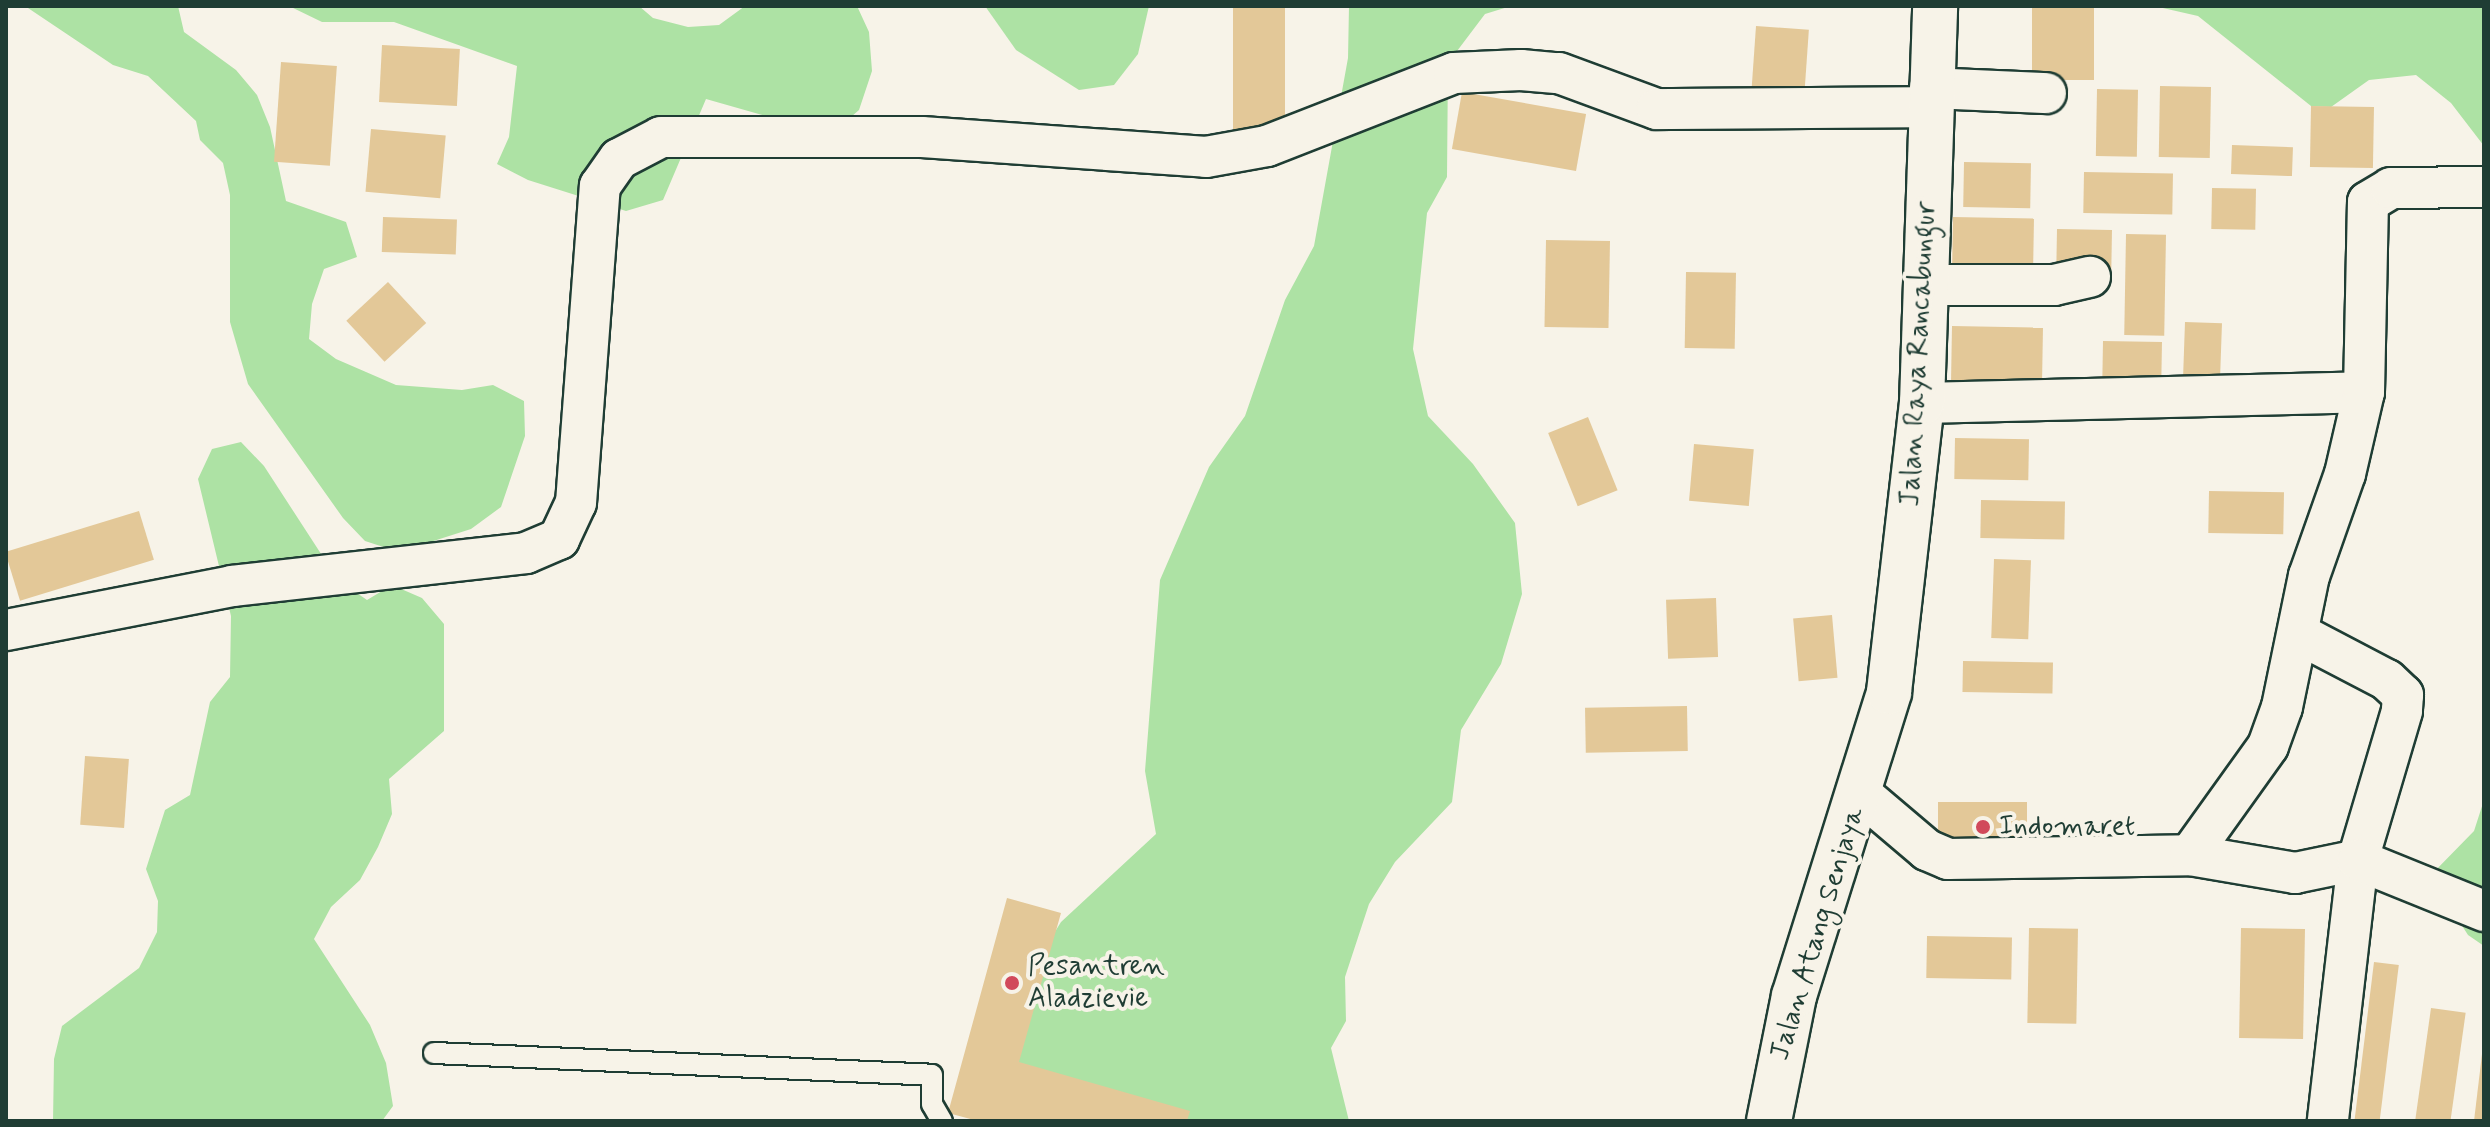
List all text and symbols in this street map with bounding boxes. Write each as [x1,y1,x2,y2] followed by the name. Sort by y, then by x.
[1894,202,1944,506] street label: Jalan Raya Rancabungur
[1764,804,1872,1064] street label: Jalan Atang Senjaya
[1999,810,2135,844] place label: Indomaret
[1974,818,1992,836] marker: Indomaret
[1028,950,1165,1016] place label: Pesantren Aladzievie
[1003,974,1021,992] marker: Pesantren Aladzievie

